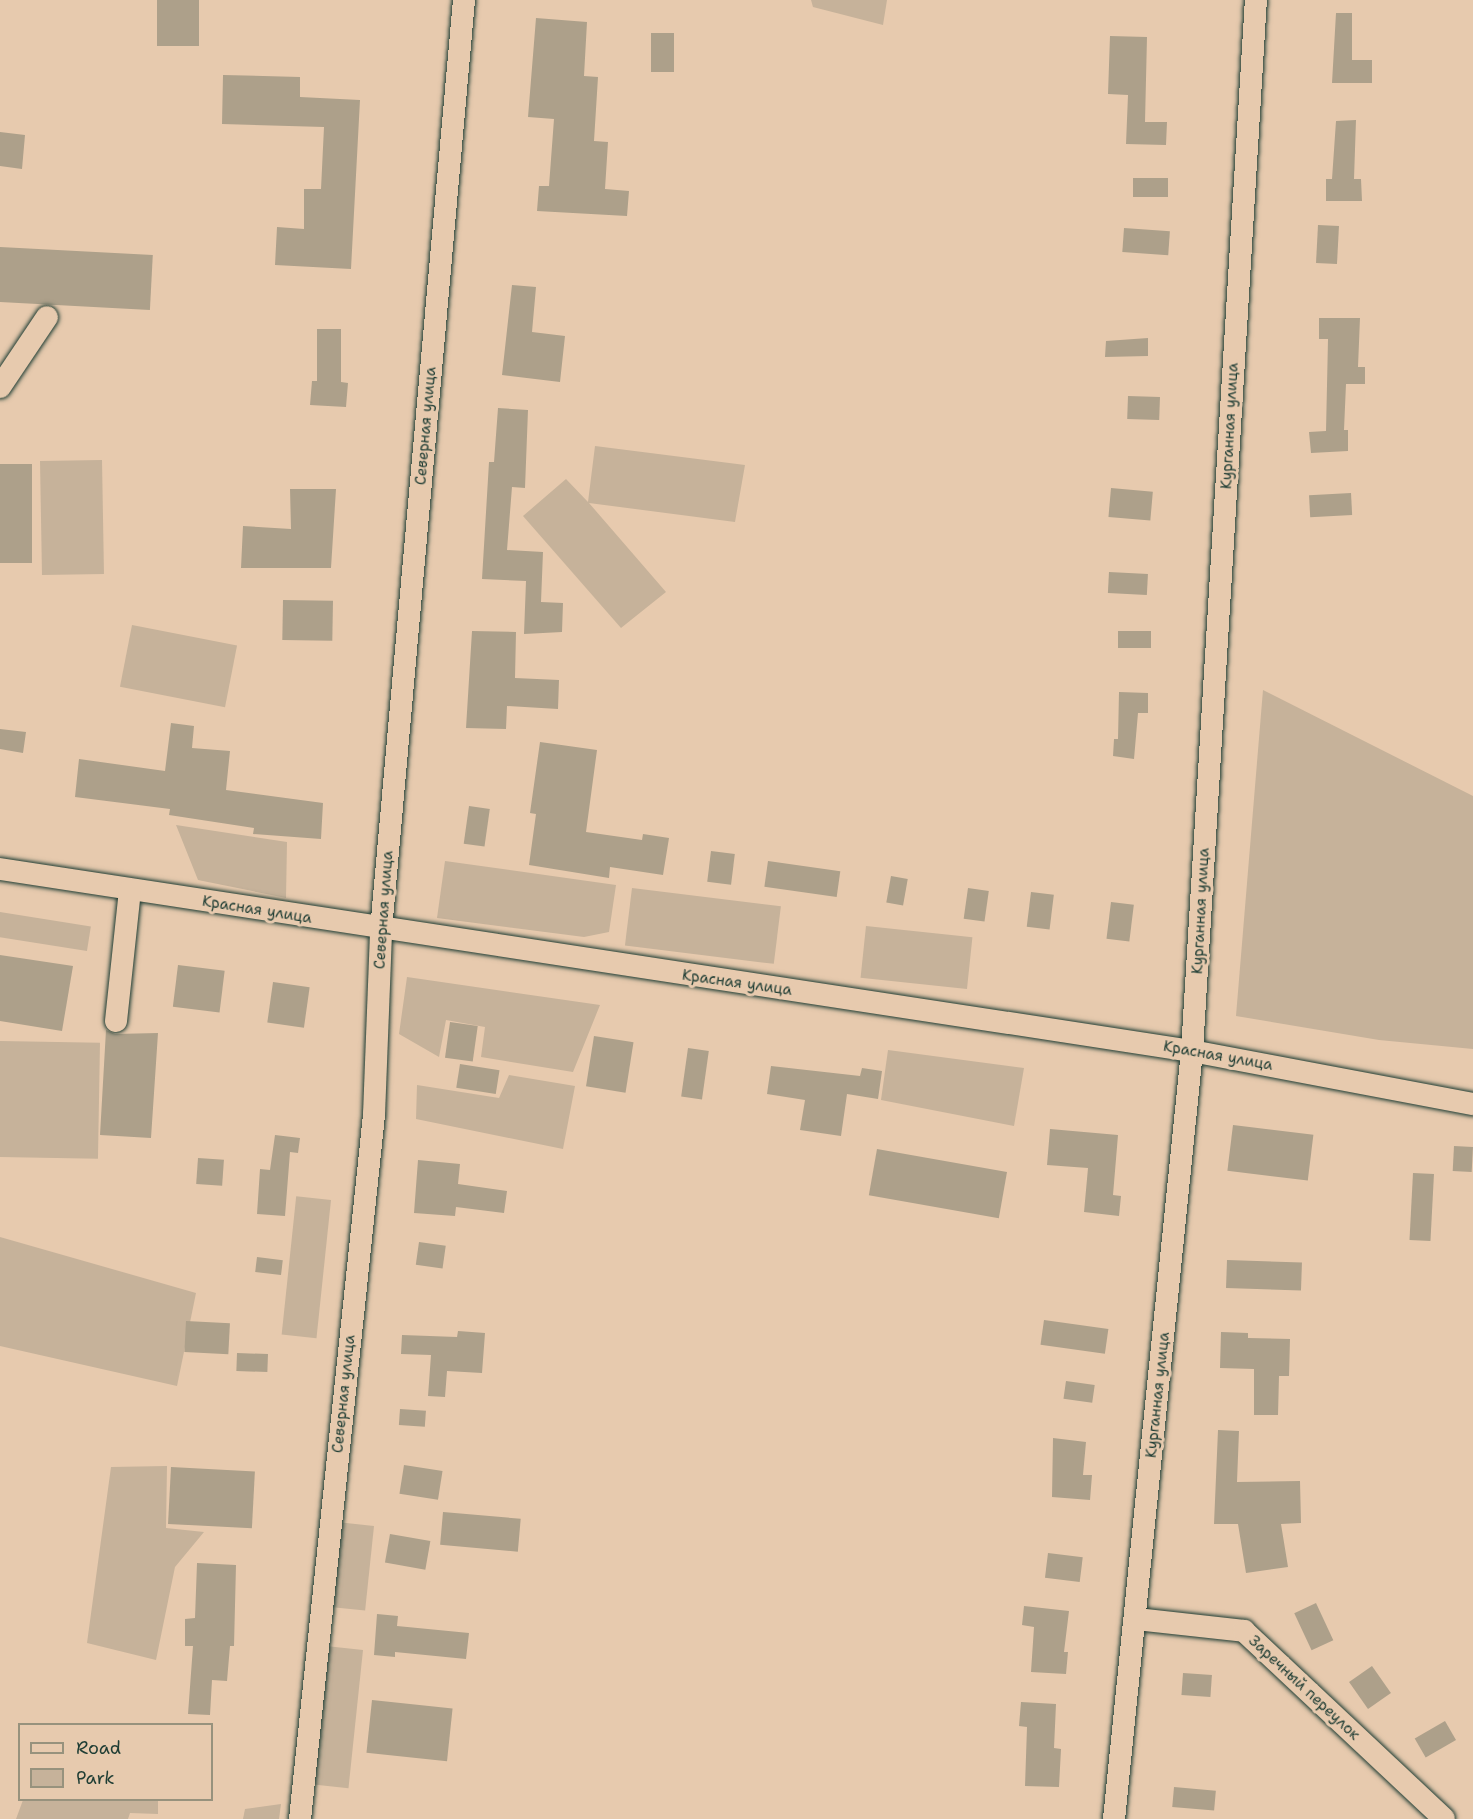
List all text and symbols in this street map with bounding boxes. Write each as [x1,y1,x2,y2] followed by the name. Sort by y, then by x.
[1218,362,1242,490] street label: Курганная улица
[412,366,440,486] street label: Северная улица
[1189,847,1213,975] street label: Курганная улица
[371,850,397,970] street label: Северная улица
[201,892,313,928] street label: Красная улица
[681,966,793,1000] street label: Красная улица
[1162,1038,1274,1074] street label: Красная улица
[1142,1331,1174,1459] street label: Курганная улица
[329,1334,359,1454] street label: Северная улица
[1245,1632,1363,1744] street label: Заречный переулок
[18,1723,213,1801] legend
[76,1736,121,1760] text: Road
[76,1766,115,1790] text: Park

